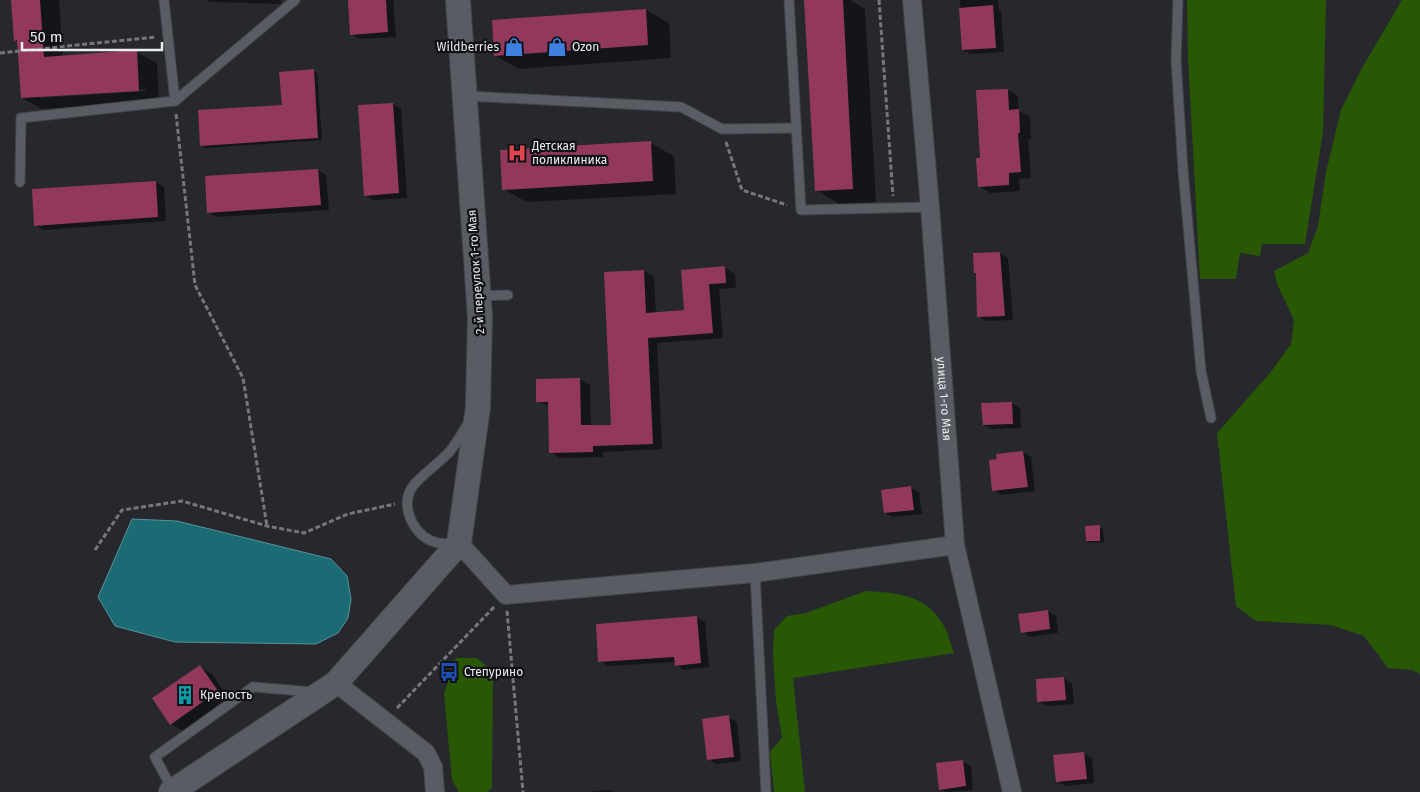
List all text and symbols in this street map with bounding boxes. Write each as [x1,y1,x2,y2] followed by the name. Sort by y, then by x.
[22,20,162,52] scale bar
[30,28,63,46] text: 50 m
[503,36,525,58] shop icon: Wildberries
[546,36,568,58] shop icon: Ozon
[437,40,499,54] place label: Wildberries
[572,40,599,54] place label: Ozon
[531,139,607,167] place label: Детская поликлиника
[506,142,528,164] hospital icon: Детская поликлиника
[465,209,487,335] street label: 2-й переулок 1-го Мая
[934,356,954,441] street label: улица 1-го Мая
[438,661,460,683] bus stop icon: Степурино
[464,665,523,679] place label: Степурино
[174,684,196,706] building icon: Крепость
[200,688,252,702] place label: Крепость

